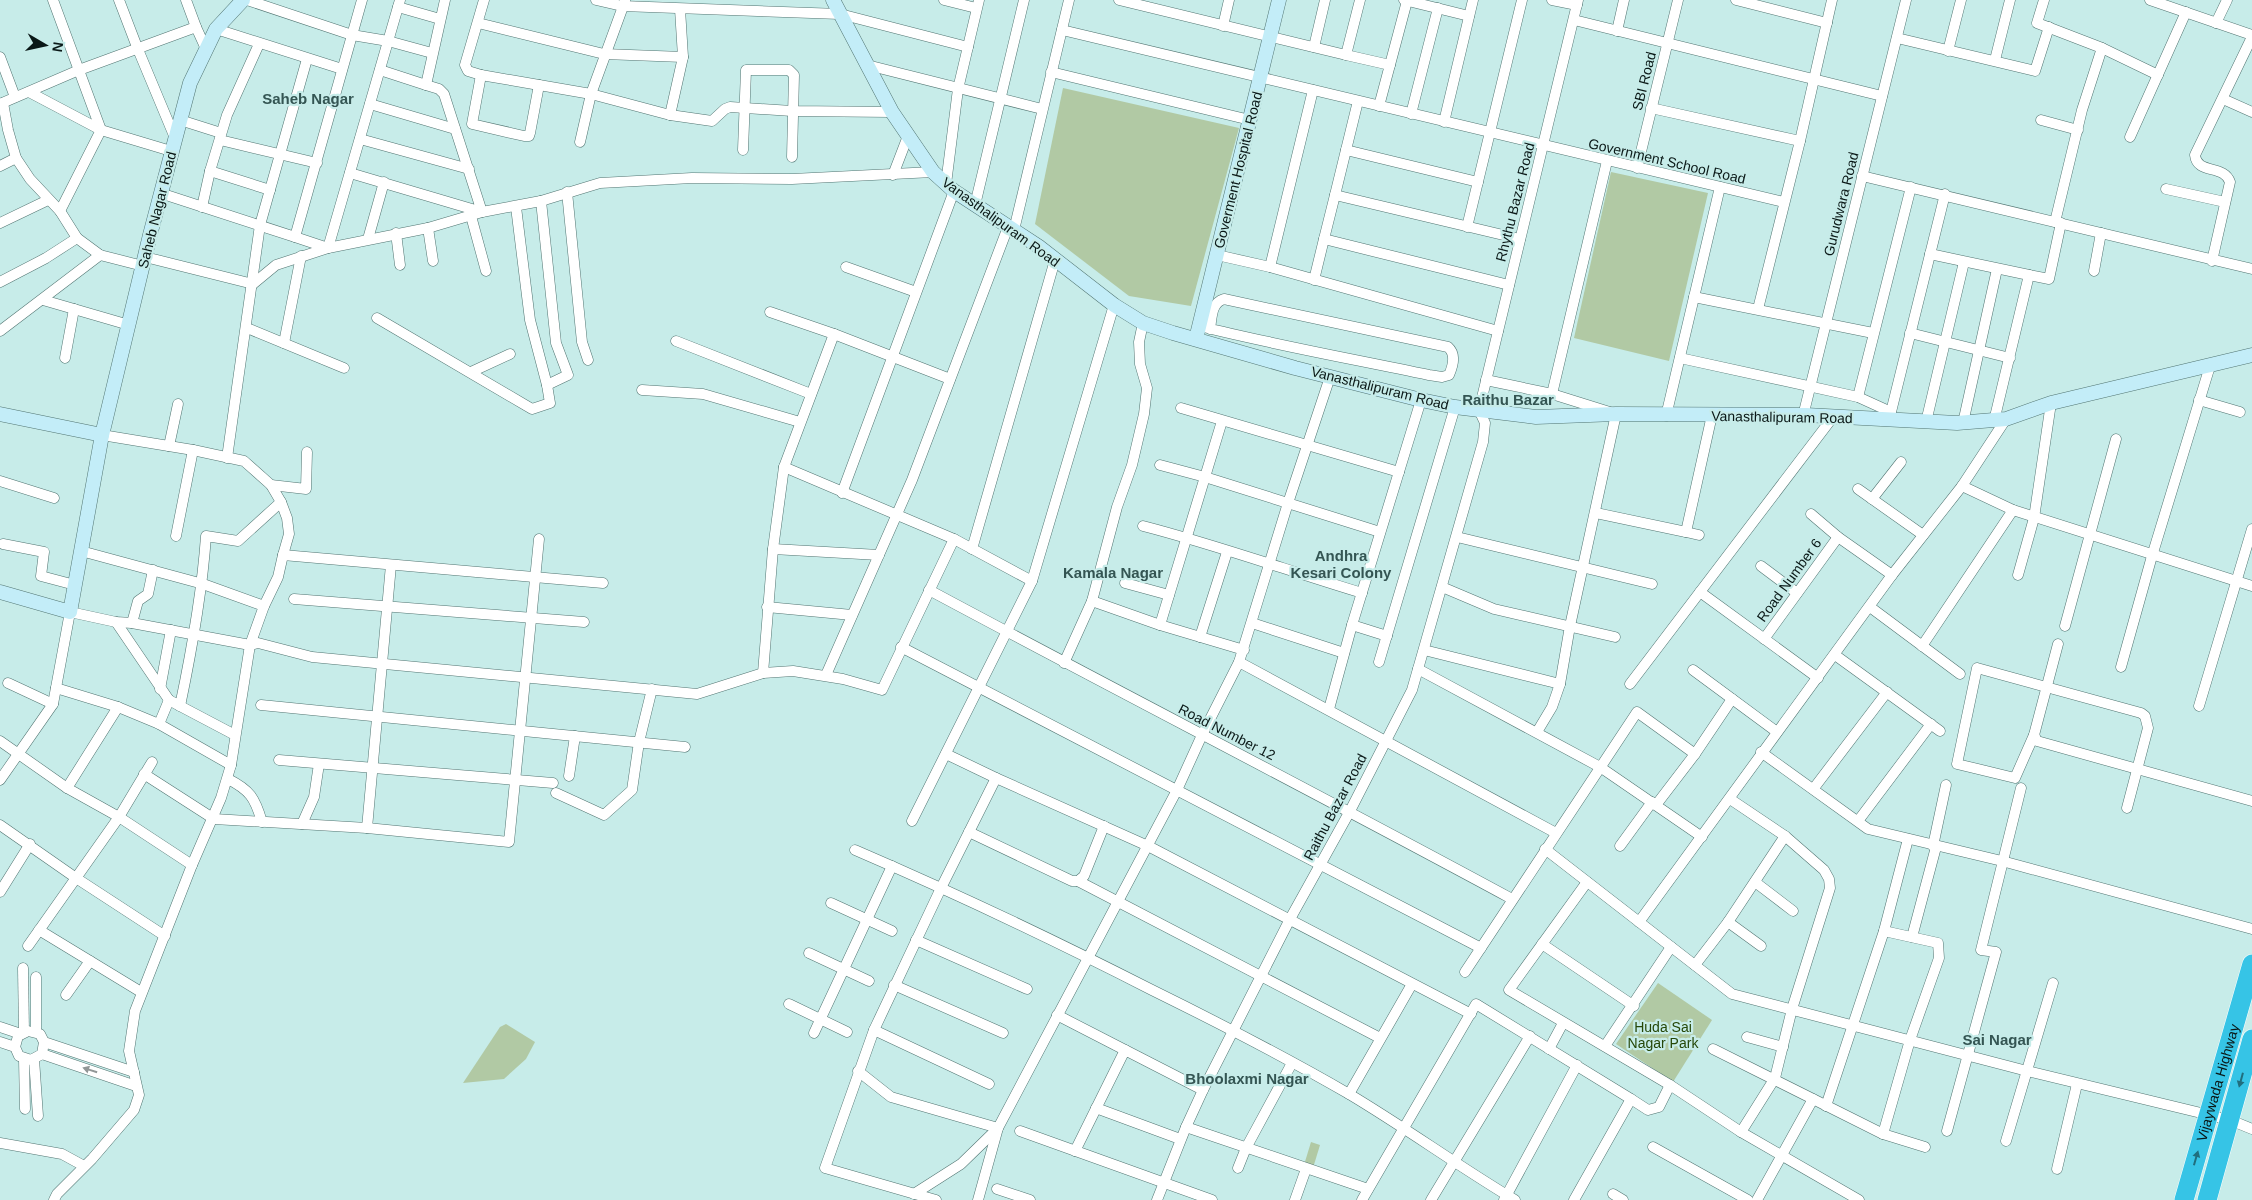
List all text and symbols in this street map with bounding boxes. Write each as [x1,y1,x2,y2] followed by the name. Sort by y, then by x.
[20,20,70,70] north arrow
[49,41,67,53] text: N
[1629,50,1659,112] street label: SBI Road
[262,90,354,107] district label: Saheb Nagar
[1211,90,1265,250] street label: Goverment Hospital Road
[1587,135,1747,187] street label: Government School Road
[1492,141,1538,263] street label: Rhythu Bazar Road
[135,150,179,270] street label: Saheb Nagar Road
[1820,150,1862,258] street label: Gurudwara Road
[939,174,1063,270] street label: Vanasthalipuram Road
[1309,363,1451,413] street label: Vanasthalipuram Road
[1462,391,1554,408] district label: Raithu Bazar
[1711,408,1853,426] street label: Vanasthalipuram Road
[1753,535,1825,625] street label: Road Number 6
[1291,547,1392,581] district label: Andhra Kesari Colony
[1063,564,1163,581] district label: Kamala Nagar
[1176,701,1278,763] street label: Road Number 12
[1300,751,1370,863] street label: Raithu Bazar Road
[1628,1019,1699,1051] park label: Huda Sai Nagar Park
[2193,1022,2242,1143] street label: Vijaywada Highway
[1962,1031,2032,1048] district label: Sai Nagar
[83,1065,98,1073] one-way arrow
[1185,1070,1309,1087] district label: Bhoolaxmi Nagar
[2237,1072,2245,1087] one-way arrow
[2193,1150,2201,1165] one-way arrow

